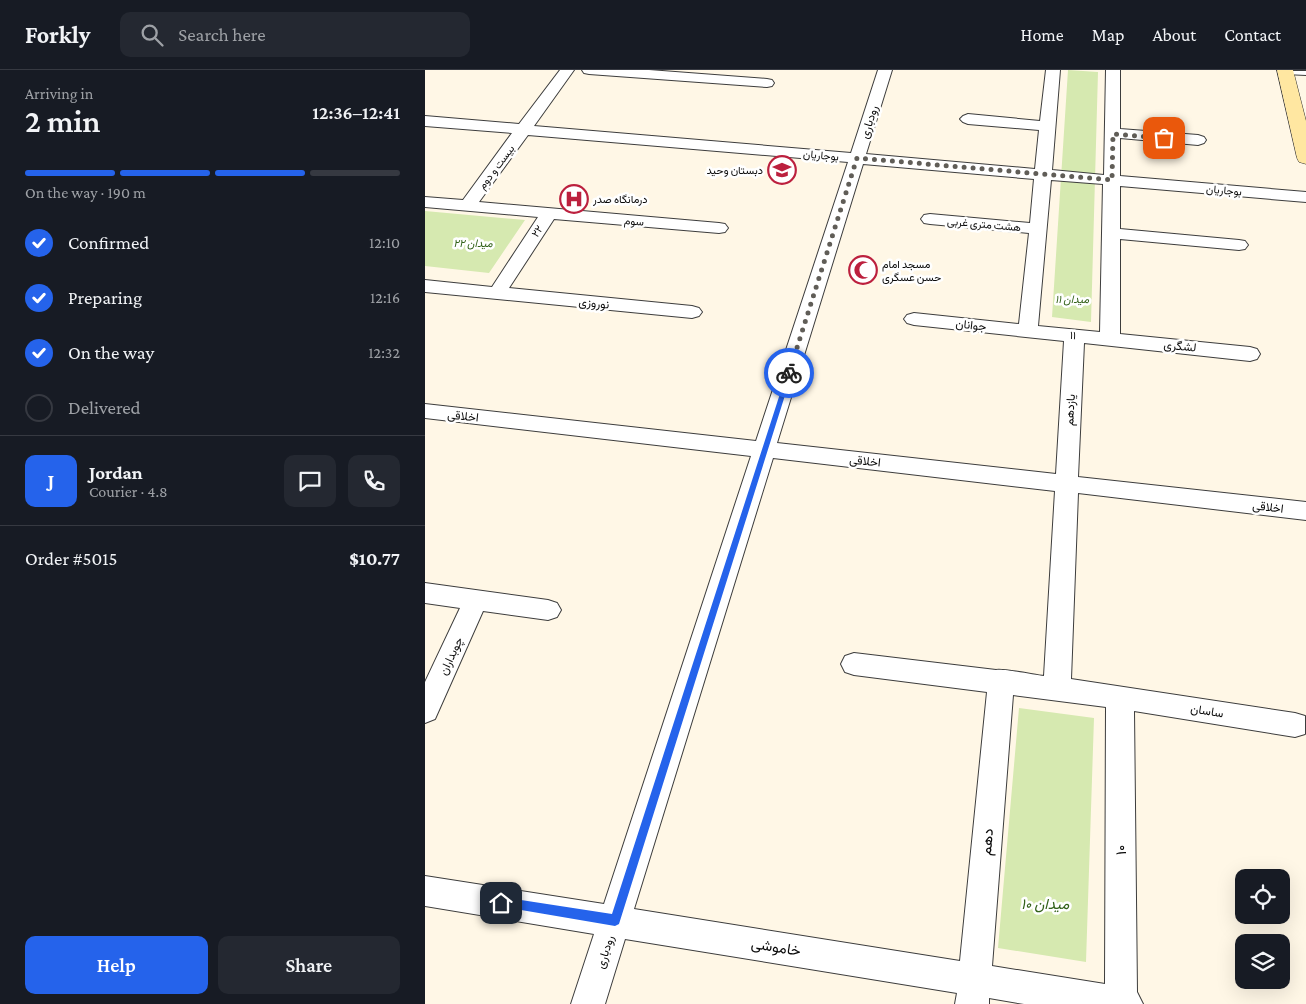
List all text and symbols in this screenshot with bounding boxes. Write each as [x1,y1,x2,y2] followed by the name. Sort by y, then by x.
[120,12,470,57] search box
[25,21,90,48] text: Forkly
[138,21,166,49] icon: search
[178,24,266,45] text: Search here
[1021,25,1064,45] text: Home
[1092,25,1124,45] text: Map
[1152,25,1196,45] text: About
[1224,25,1281,45] text: Contact
[25,85,93,102] text: Arriving in
[312,102,400,123] text: 12:36–12:41
[25,103,100,139] text: 2 min
[857,104,882,141] street label: رودباری
[1143,117,1185,159] pin
[1150,124,1178,152] icon: bag
[475,142,518,193] street label: بیست و دوم
[803,147,839,164] street label: بوجاریان
[767,155,797,185] school or university icon: دبستان وحید
[707,164,763,177] place label: دبستان وحید
[1206,182,1242,199] street label: بوجاریان
[25,184,146,201] text: On the way · 190 m
[559,184,589,214] hospital icon: درمانگاه صدر
[592,193,648,206] place label: درمانگاه صدر
[623,214,645,230] street label: سوم
[946,215,1022,234] street label: هشت متری غربی
[529,223,545,239] street label: ۲۲
[25,229,53,257] icon: check
[68,232,149,253] text: Confirmed
[369,234,400,251] text: 12:10
[453,237,493,250] park label: میدان ۲۲
[848,255,878,285] mosque icon: مسجد امام حسن عسگری
[882,258,941,284] place label: مسجد امام حسن عسگری
[25,284,53,312] icon: check
[68,287,142,308] text: Preparing
[370,289,400,306] text: 12:16
[1055,293,1089,306] park label: میدان ۱۱
[578,294,610,313] street label: نوروزی
[955,316,987,335] street label: جوانان
[1069,329,1077,341] street label: ۱۱
[1163,337,1197,356] street label: لشگری
[25,339,53,367] icon: check
[68,342,154,363] text: On the way
[368,344,400,361] text: 12:32
[764,348,814,398] courier
[775,359,803,387] icon: bike
[1062,394,1079,426] street label: یازدهم
[68,397,141,418] text: Delivered
[447,407,479,426] street label: اخلاقی
[849,452,881,471] street label: اخلاقی
[284,455,336,507] button: chat
[348,455,400,507] button: phone
[89,462,143,483] text: Jordan
[48,470,54,491] text: J
[89,483,168,500] text: Courier · 4.8
[1251,498,1284,517] street label: اخلاقی
[25,548,118,569] text: Order #5015
[349,548,400,569] text: $10.77
[436,635,467,678] street label: چوبداران
[1189,701,1225,721] street label: ساسان
[978,828,998,856] street label: دهم
[1113,845,1129,855] street label: ۱۰
[1235,869,1290,989] map controls
[1235,869,1290,924] button: locate
[480,882,522,924] pin
[487,889,515,917] icon: home
[1021,896,1070,913] park label: میدان ۱۰
[593,934,618,971] street label: رودباری
[1235,934,1290,989] button: layers
[750,935,802,961] street label: خاموشی
[25,936,208,994] button: Help
[218,936,400,994] button: Share

